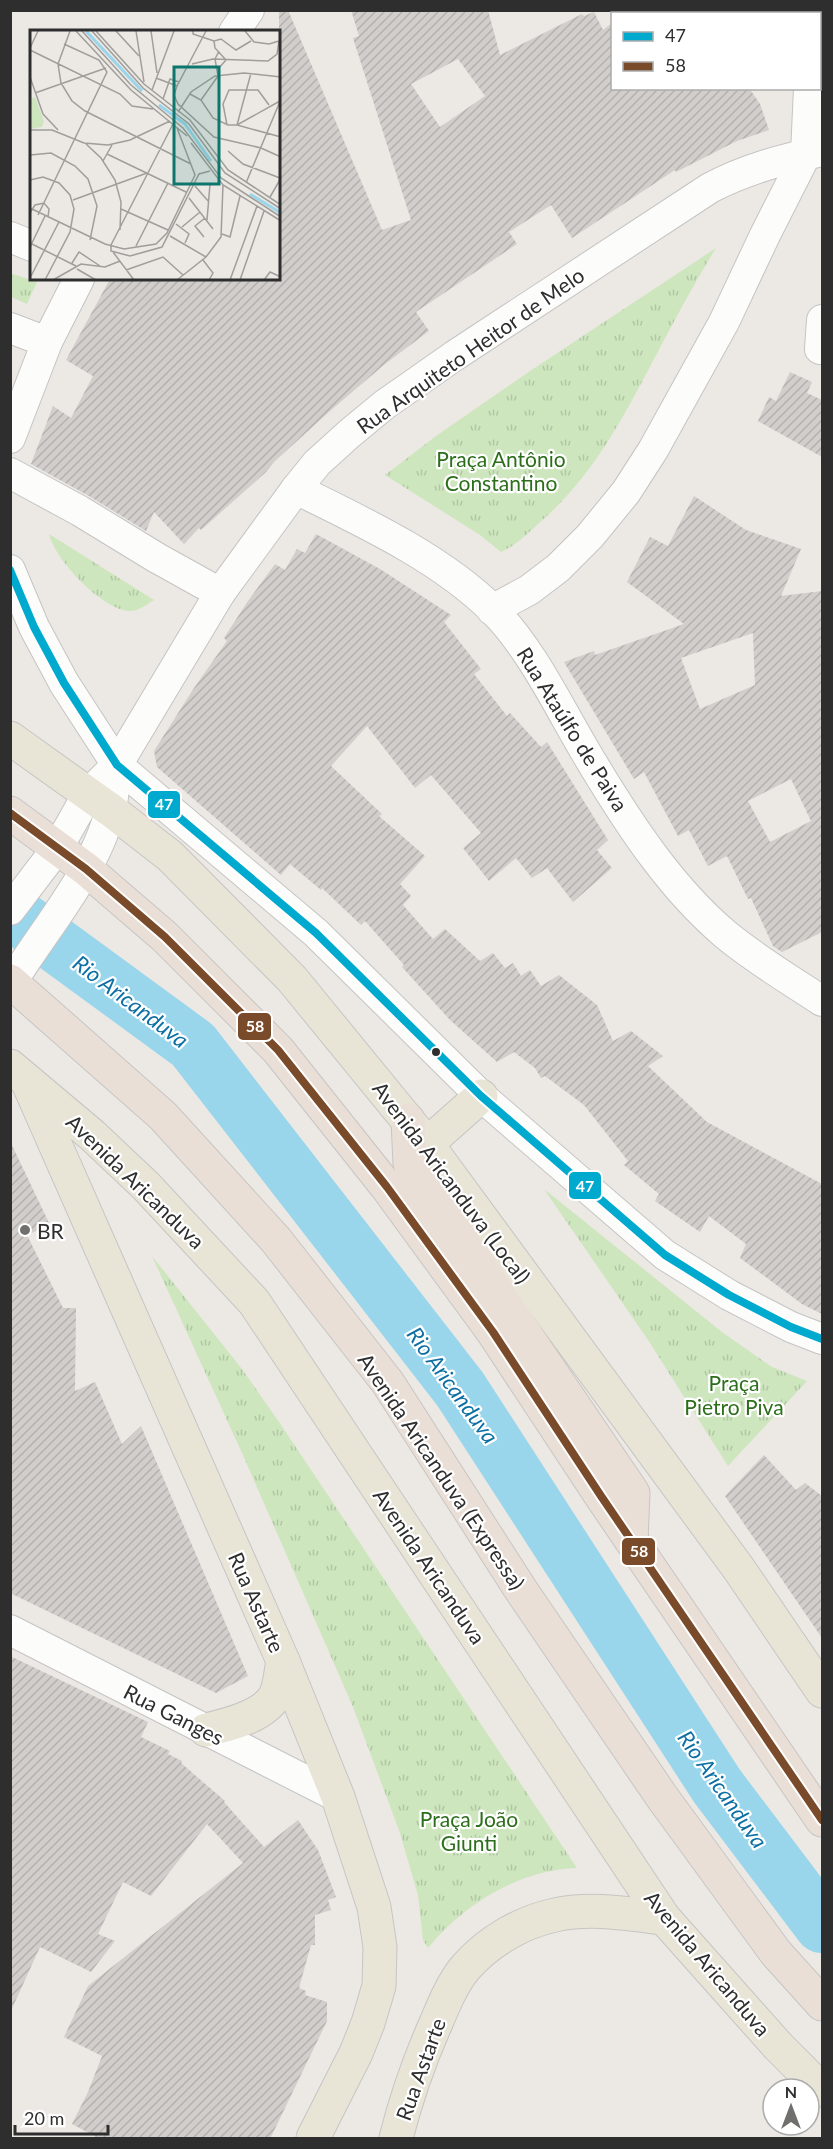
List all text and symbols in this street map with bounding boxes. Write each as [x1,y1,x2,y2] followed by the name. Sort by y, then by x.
[611,12,821,90] legend
[665,24,686,46] text: 47
[30,30,280,280] inset map
[665,54,686,76] text: 58
[351,262,589,438] street label: Rua Arquiteto Heitor de Melo
[436,446,566,495] park label: Praça Antônio Constantino
[512,642,634,816] street label: Rua Ataúlfo de Paiva
[147,790,181,819] line badge: 47
[155,794,173,813] text: 47
[68,949,194,1053] water label: Rio Aricanduva
[237,1012,272,1041] line badge: 58
[246,1016,264,1035] text: 58
[430,1046,442,1058] unlabelled marker
[368,1076,536,1288] street label: Avenida Aricanduva (Local)
[62,1109,210,1253] street label: Avenida Aricanduva
[568,1171,602,1200] line badge: 47
[576,1176,594,1195] text: 47
[37,1218,65,1243] place label: BR
[18,1223,32,1237] marker: BR
[402,1321,504,1449] water label: Rio Aricanduva
[353,1348,531,1594] street label: Avenida Aricanduva (Expressa)
[684,1370,784,1419] park label: Praça Pietro Piva
[368,1483,492,1649] street label: Avenida Aricanduva
[621,1537,656,1566] line badge: 58
[630,1541,648,1560] text: 58
[224,1548,290,1656] street label: Rua Astarte
[120,1678,228,1750] street label: Rua Ganges
[672,1725,774,1853] water label: Rio Aricanduva
[420,1806,518,1855] park label: Praça João Giunti
[640,1885,776,2041] street label: Avenida Aricanduva
[390,2014,450,2124] street label: Rua Astarte
[761,2077,821,2137] north arrow
[785,2082,797,2101] text: N
[15,2098,108,2136] scale bar
[24,2107,64,2129] text: 20 m

